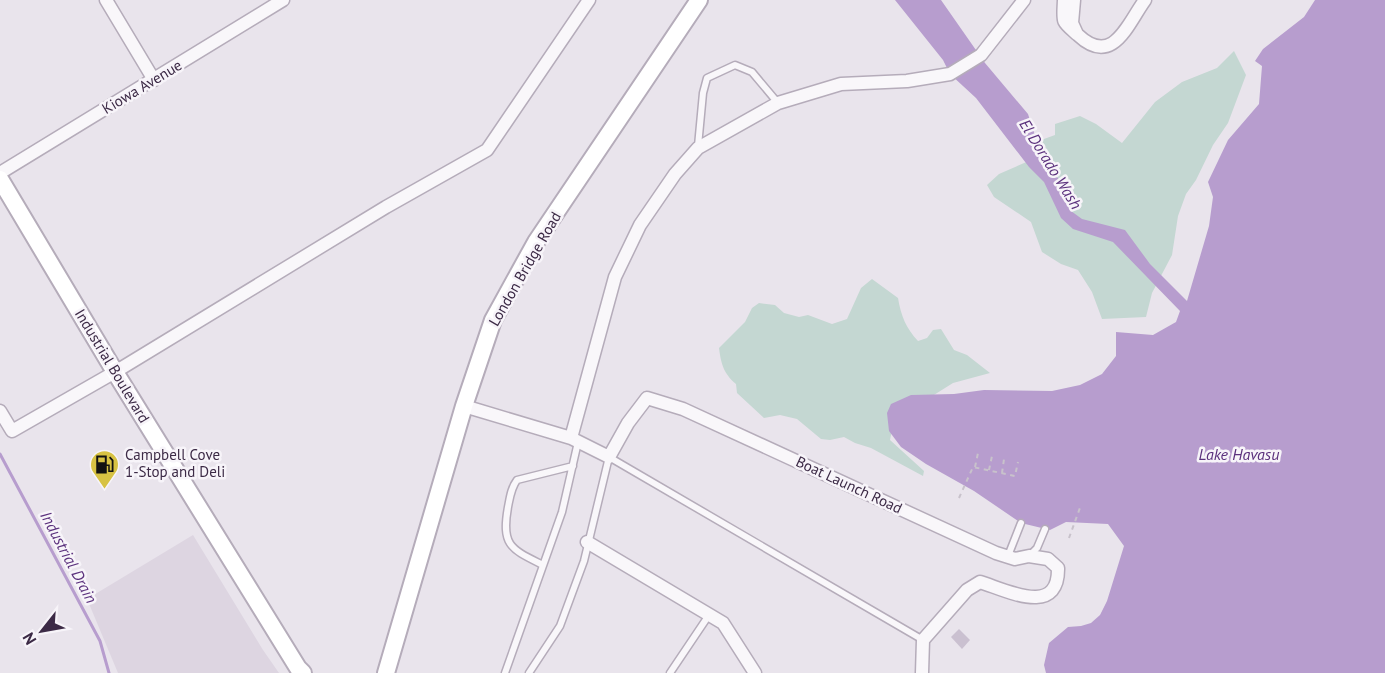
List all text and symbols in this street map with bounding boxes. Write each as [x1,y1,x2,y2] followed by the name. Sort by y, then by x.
[98,55,185,118] street label: Kiowa Avenue
[1015,115,1087,213] water label: El Dorado Wash
[484,208,565,329] street label: London Bridge Road
[71,305,154,426] street label: Industrial Boulevard
[1199,444,1279,464] water label: Lake Havasu
[125,445,225,481] place label: Campbell Cove 1-Stop and Deli
[88,448,120,490] fuel station icon: Campbell Cove 1-Stop and Deli
[793,452,905,518] street label: Boat Launch Road
[36,507,102,607] water label: Industrial Drain
[12,601,72,661] north arrow
[18,629,40,648] text: N

